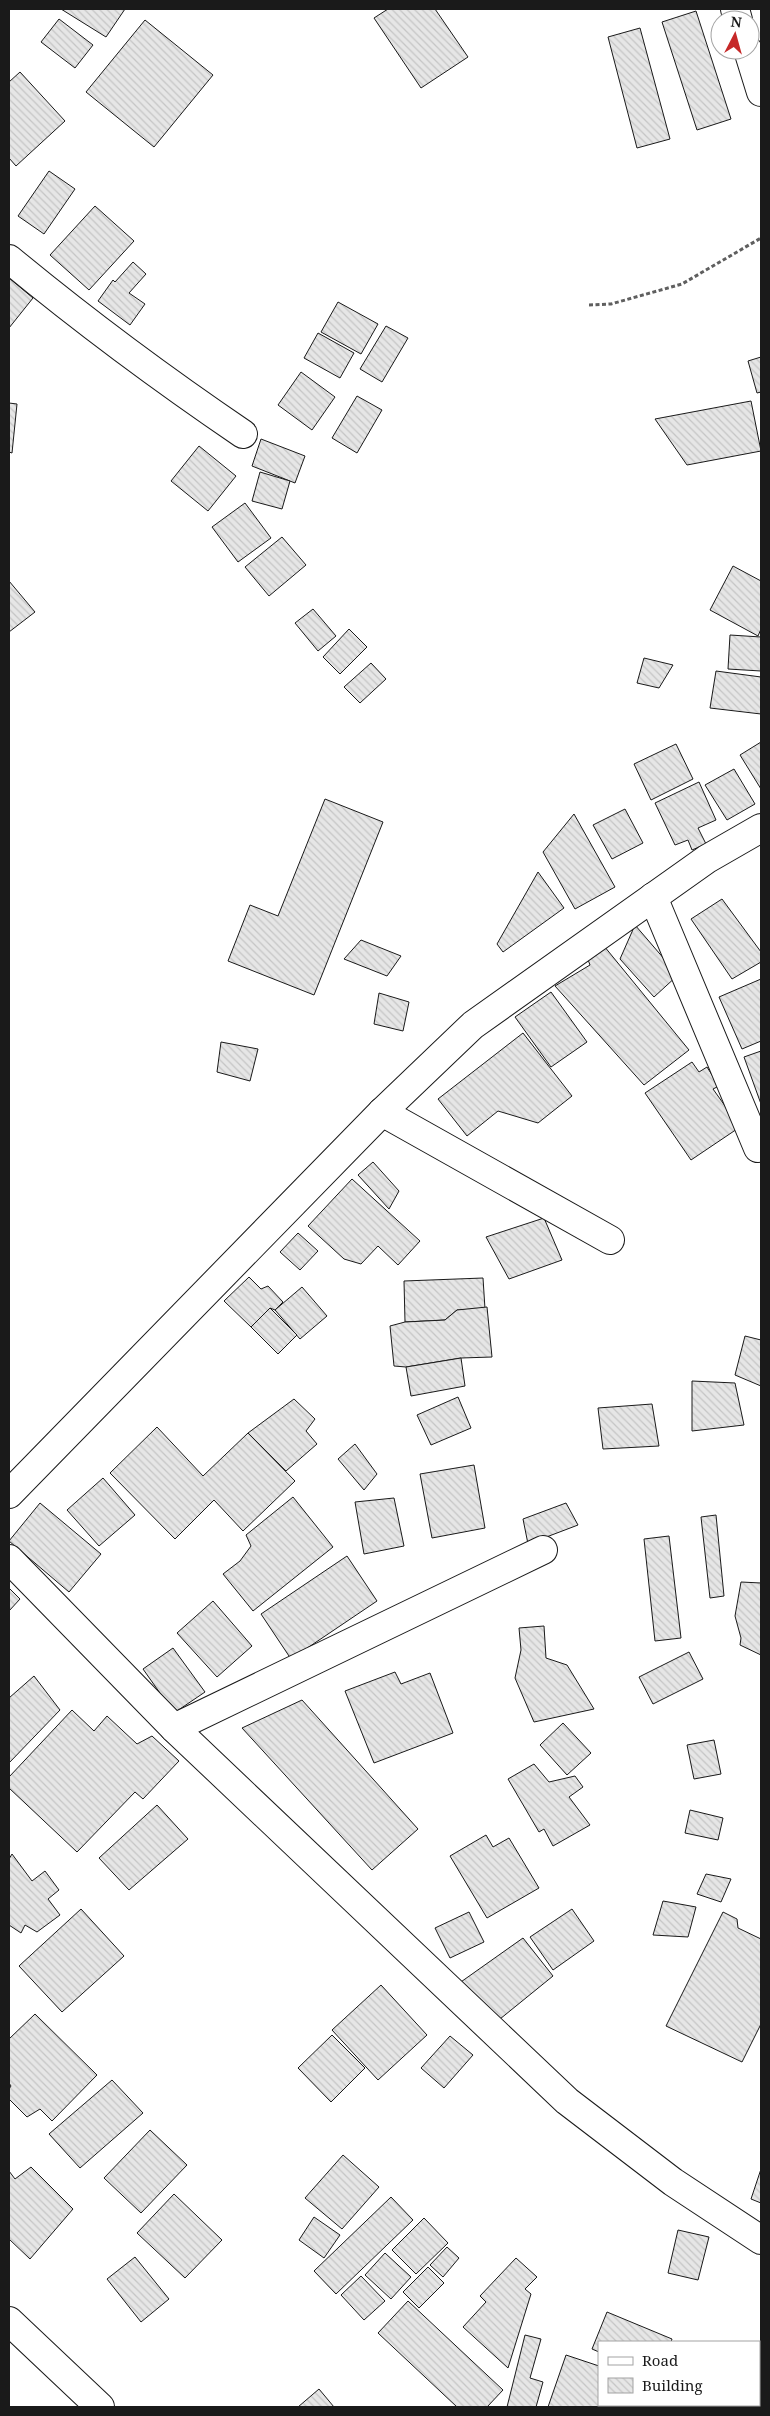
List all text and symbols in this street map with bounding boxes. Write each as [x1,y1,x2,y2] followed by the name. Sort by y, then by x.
[710,10,760,60] north arrow
[730,12,743,32] text: N
[598,2341,760,2406] legend
[642,2350,678,2370] text: Road
[642,2375,703,2395] text: Building

